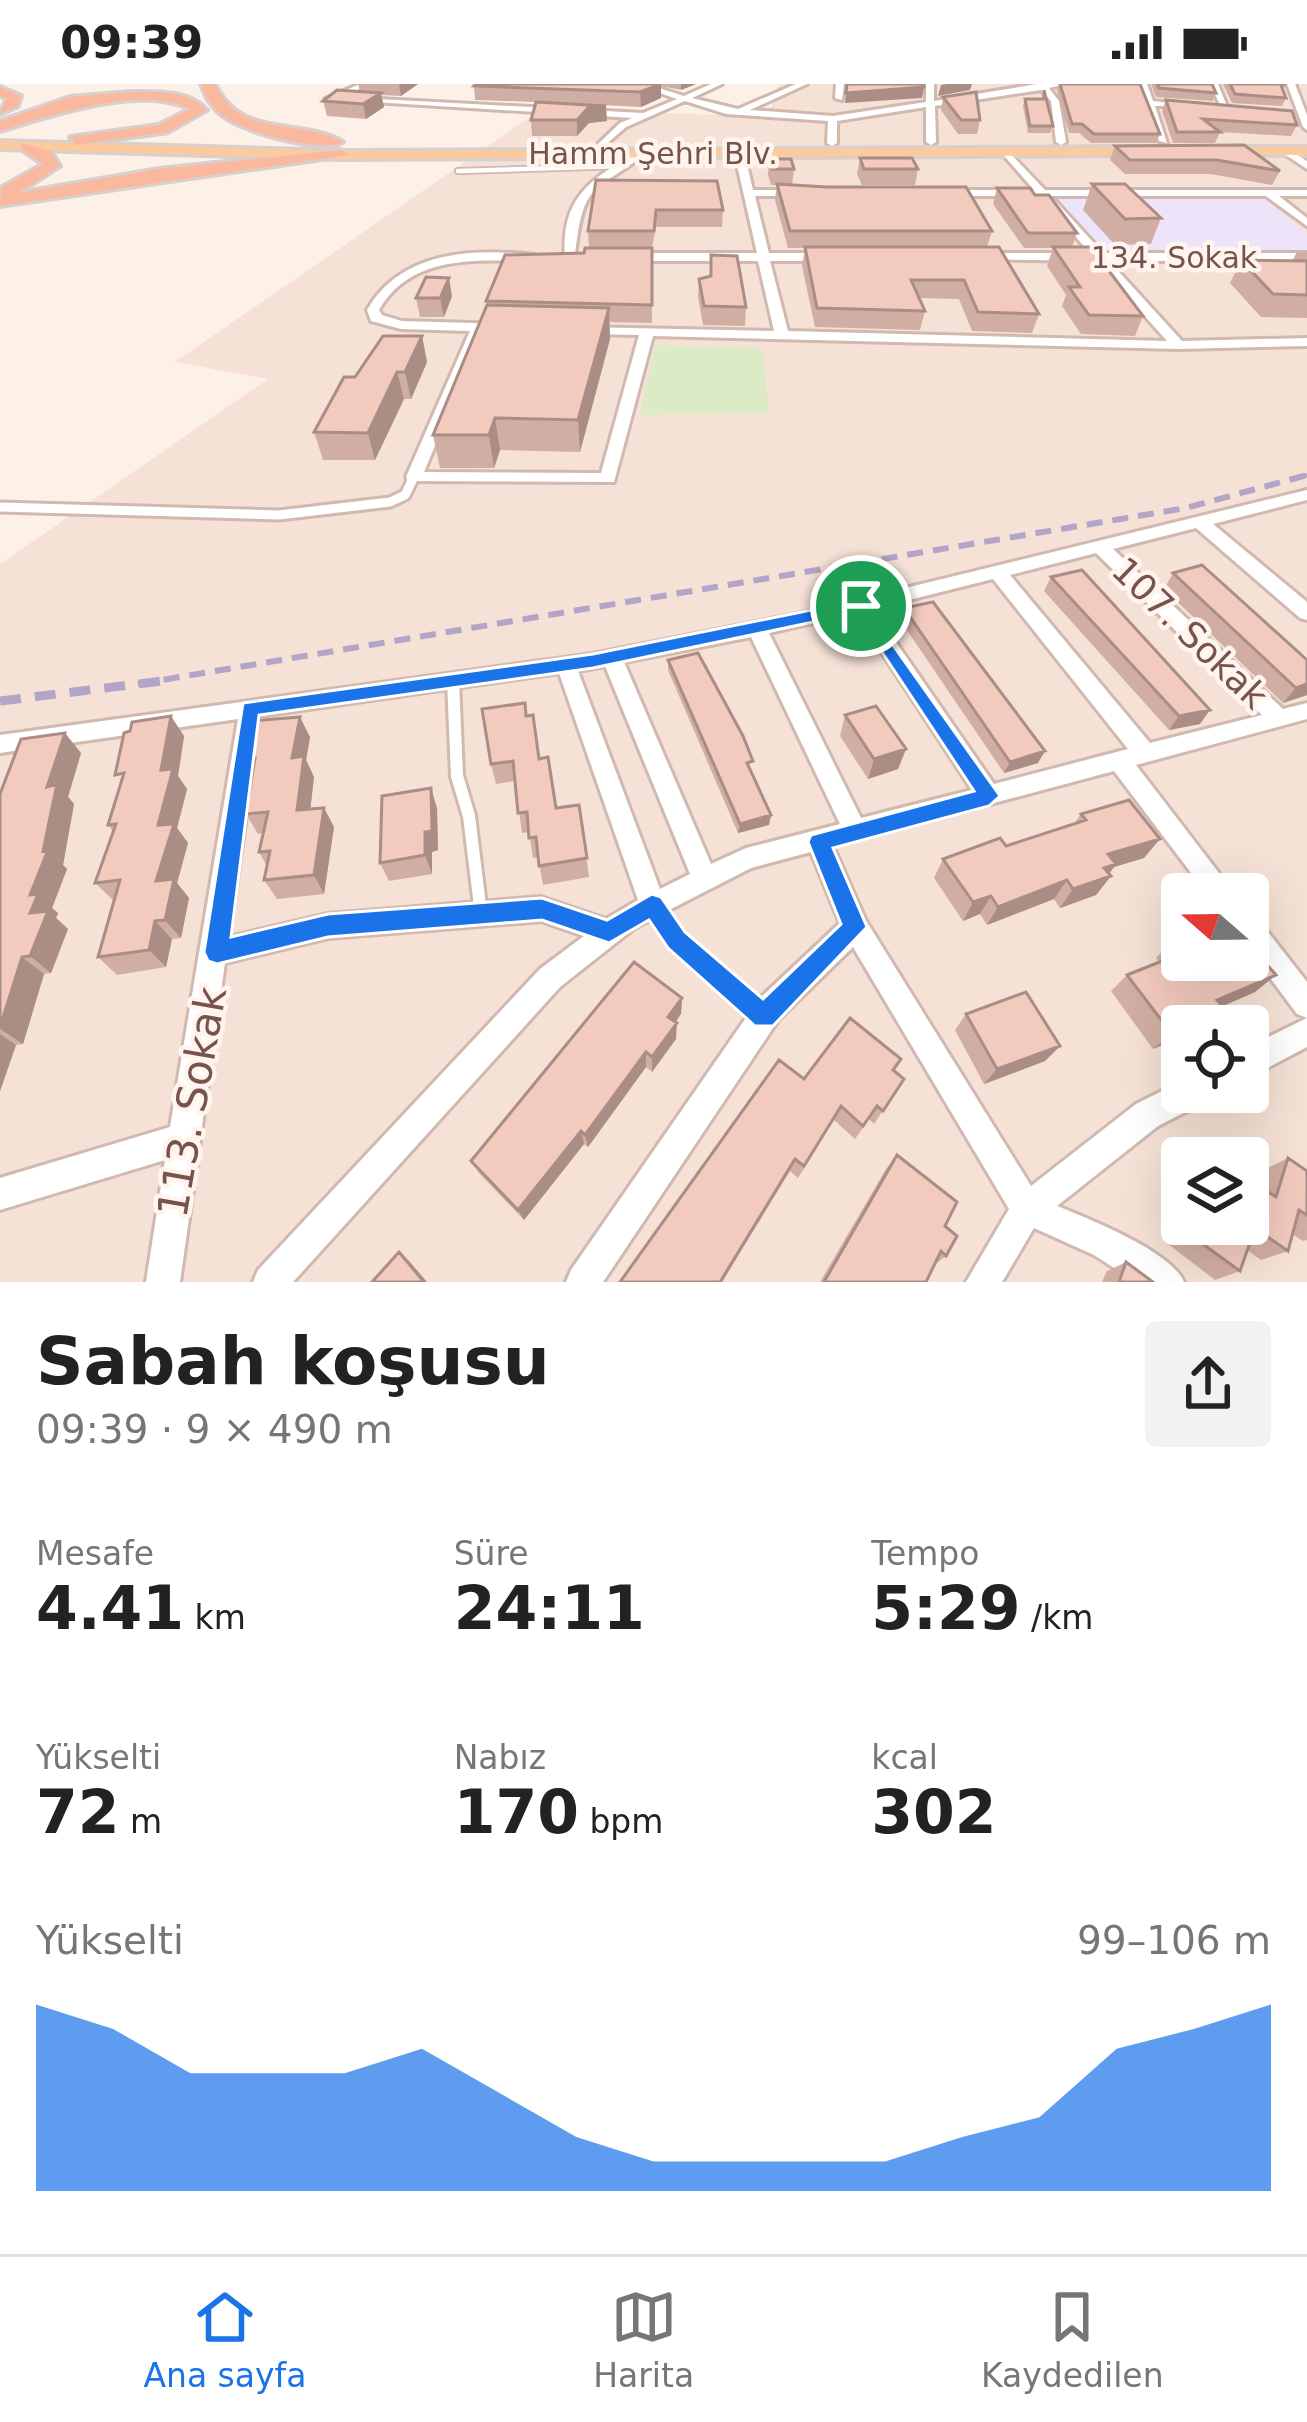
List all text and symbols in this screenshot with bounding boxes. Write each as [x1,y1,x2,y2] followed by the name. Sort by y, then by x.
[60,16,203,69] text: 09:39
[528,136,778,171] street label: Hamm Şehri Blv.
[1091,240,1258,275] street label: 134. Sokak
[1104,549,1276,717] street label: 107. Sokak
[810,555,912,657] pin
[828,573,894,639] icon: arrive
[1161,873,1269,981] north arrow
[1161,873,1269,1245] map controls
[148,982,236,1221] street label: 113. Sokak
[1161,1005,1269,1113] button: locate
[1161,1137,1269,1245] button: layers
[1145,1321,1271,1447] button: share
[36,1323,550,1400] text: Sabah koşusu
[36,1407,393,1452] text: 09:39 · 9 × 490 m
[36,1534,154,1573] text: Mesafe
[454,1534,529,1573] text: Süre
[871,1534,979,1573] text: Tempo
[36,1573,184,1643] text: 4.41
[454,1573,645,1643] text: 24:11
[871,1573,1021,1643] text: 5:29
[184,1598,246,1637] text: km
[1021,1598,1093,1637] text: /km
[36,1738,161,1777] text: Yükselti
[454,1738,546,1777] text: Nabız
[871,1738,938,1777] text: kcal
[36,1777,120,1847] text: 72
[454,1777,579,1847] text: 170
[871,1777,997,1847] text: 302
[120,1802,162,1841] text: m
[579,1802,663,1841] text: bpm
[36,1918,184,1963] text: Yükselti
[1077,1918,1271,1963] text: 99–106 m
[143,2284,306,2395] tab: Ana sayfa
[593,2284,694,2395] tab: Harita
[981,2284,1164,2395] tab: Kaydedilen

